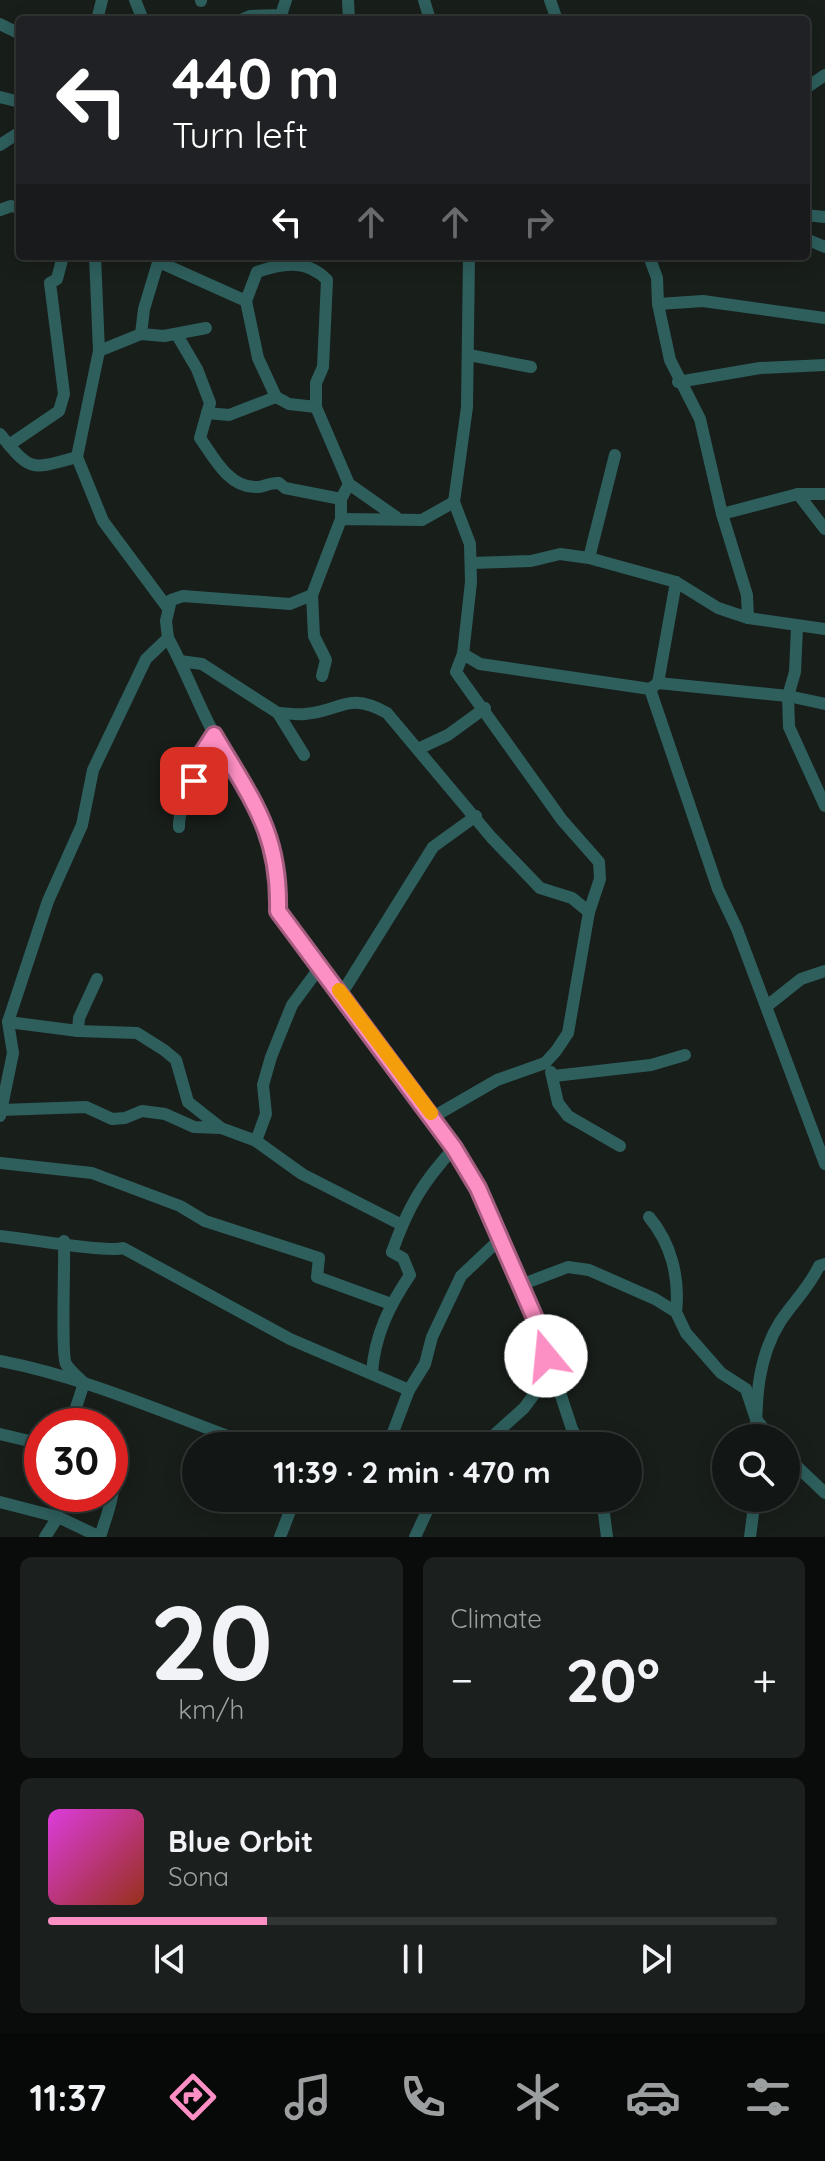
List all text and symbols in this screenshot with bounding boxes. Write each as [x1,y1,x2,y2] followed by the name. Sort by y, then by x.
[172,43,340,113] text: 440 m
[40,48,144,152] icon: left
[172,112,308,157] text: Turn left
[265,200,309,244] icon: left
[349,200,393,244] icon: ahead
[433,200,477,244] icon: ahead
[517,200,561,244] icon: right
[160,747,228,815] pin
[172,759,216,803] icon: arrive
[504,1314,588,1398] position arrow
[24,1408,128,1512] speed limit sign: 30
[712,1424,800,1512] map controls
[712,1424,800,1512] button: search
[273,1453,551,1491] text: 11:39 · 2 min · 470 m
[150,1576,273,1706] text: 20
[451,1602,542,1635] text: Climate
[566,1642,660,1717] text: 20°
[451,1652,473,1707] text: −
[752,1652,777,1707] text: +
[178,1693,244,1726] text: km/h
[168,1822,313,1860] text: Blue Orbit
[168,1860,229,1893] text: Sona
[148,1937,192,1981] icon: previous
[391,1937,435,1981] icon: pause
[634,1937,678,1981] icon: next
[165,2069,221,2125] icon: directions
[280,2069,336,2125] icon: music
[395,2069,451,2125] icon: phone
[510,2069,566,2125] icon: climate
[625,2069,681,2125] icon: car
[740,2069,796,2125] icon: filters
[29,2075,106,2120] text: 11:37

